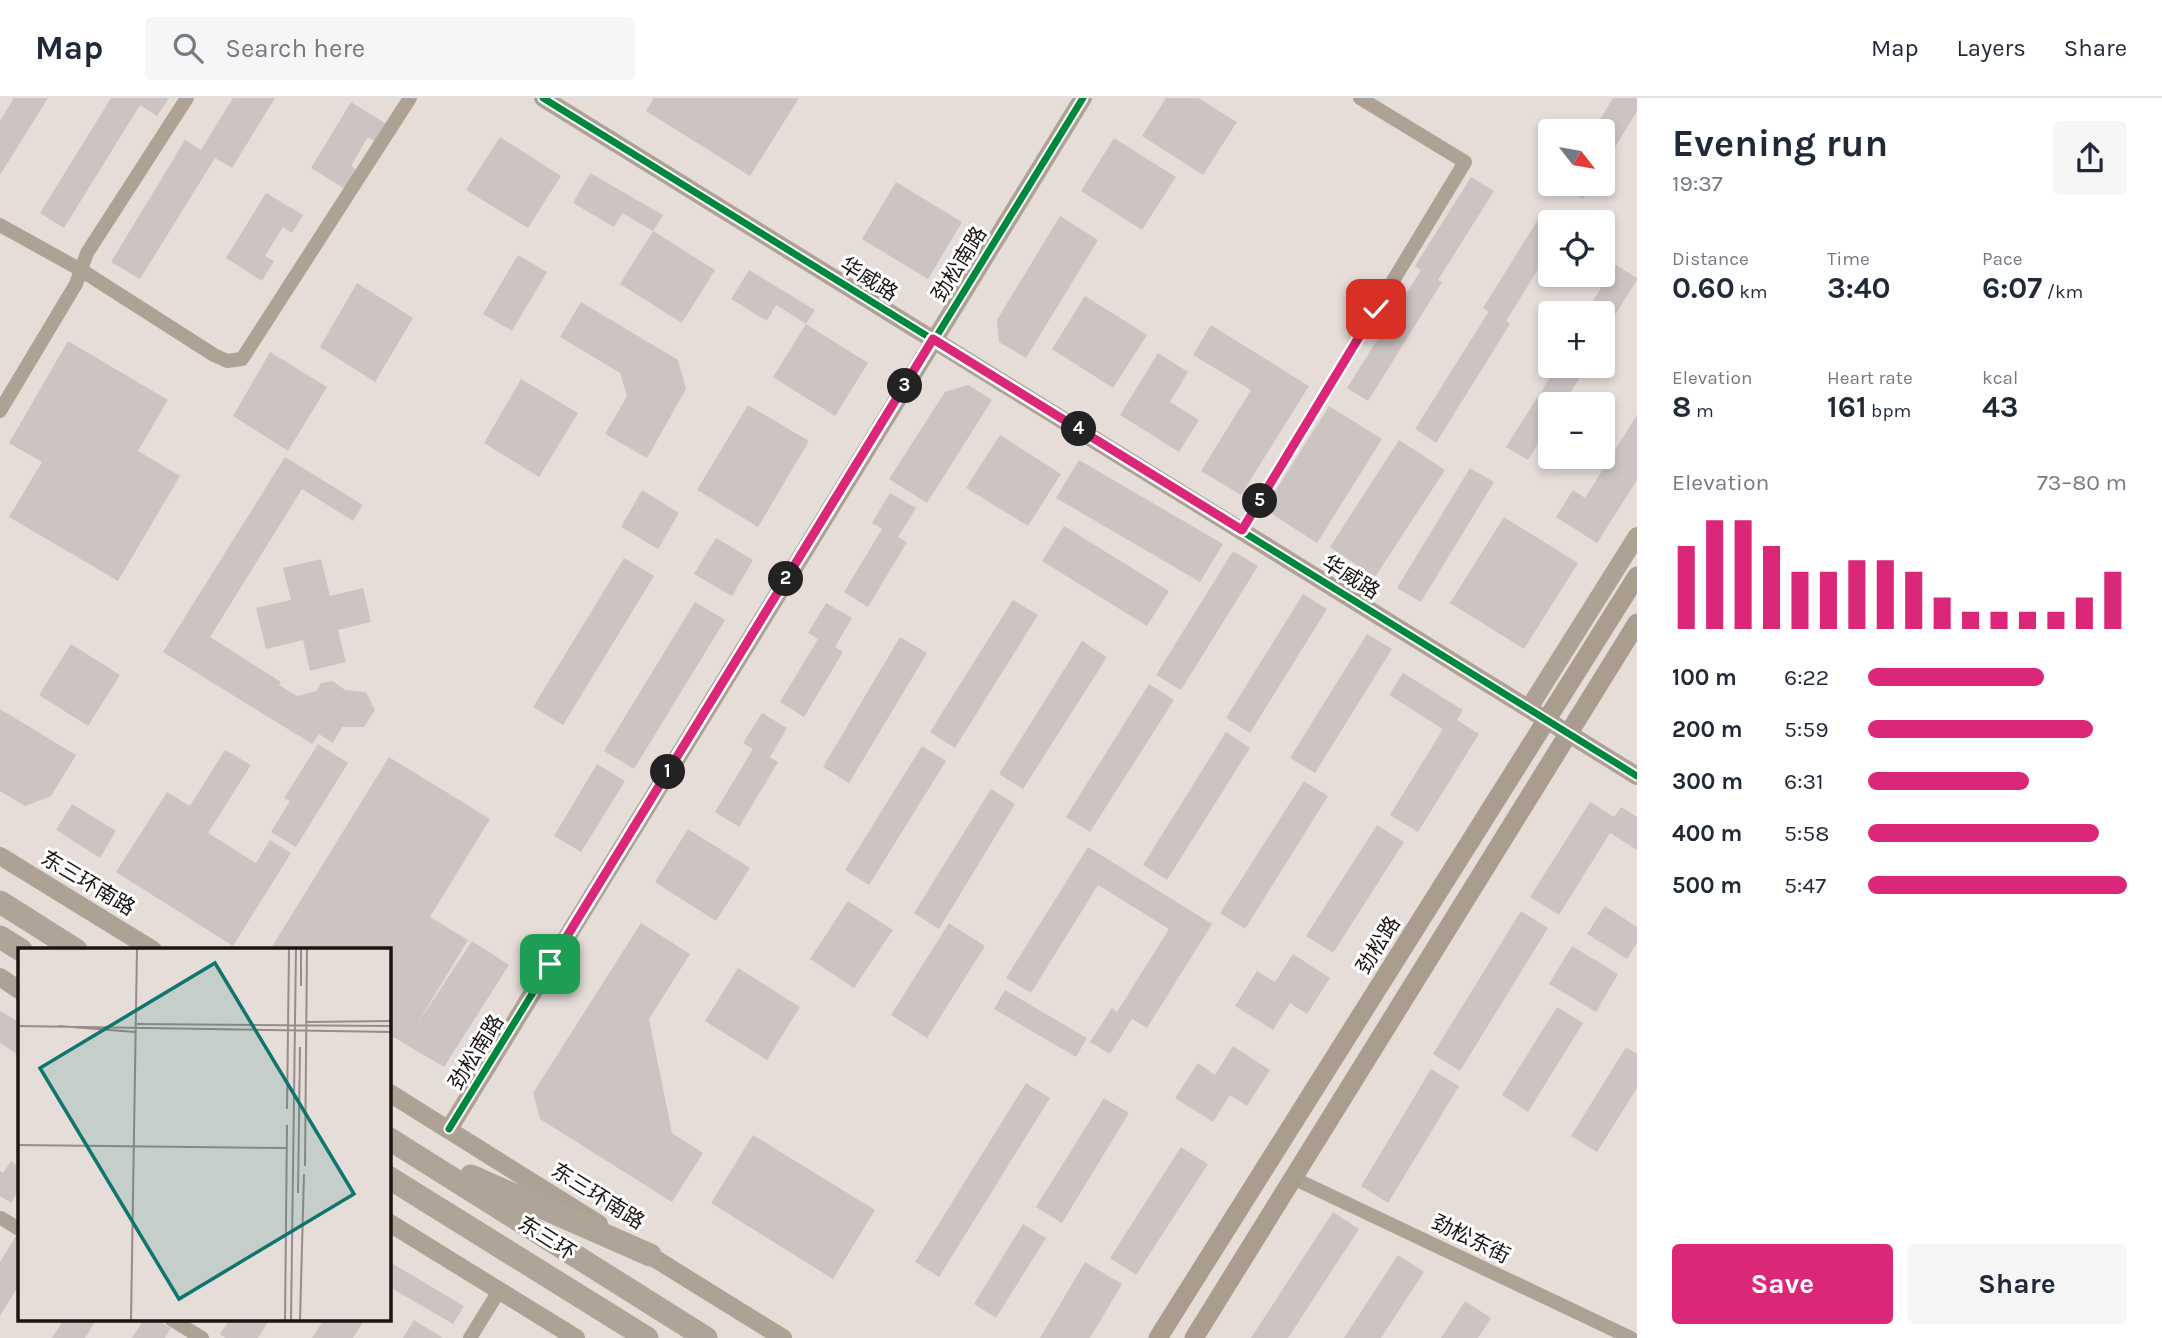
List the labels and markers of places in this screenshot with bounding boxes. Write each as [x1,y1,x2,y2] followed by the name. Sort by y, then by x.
[1346,279,1406,339] pin
[888,368,922,404] pin: 3
[1062,412,1096,446] pin: 4
[1242,484,1278,518] pin: 5
[768,561,804,596] pin: 2
[650,754,686,790] pin: 1
[520,934,580,994] pin

